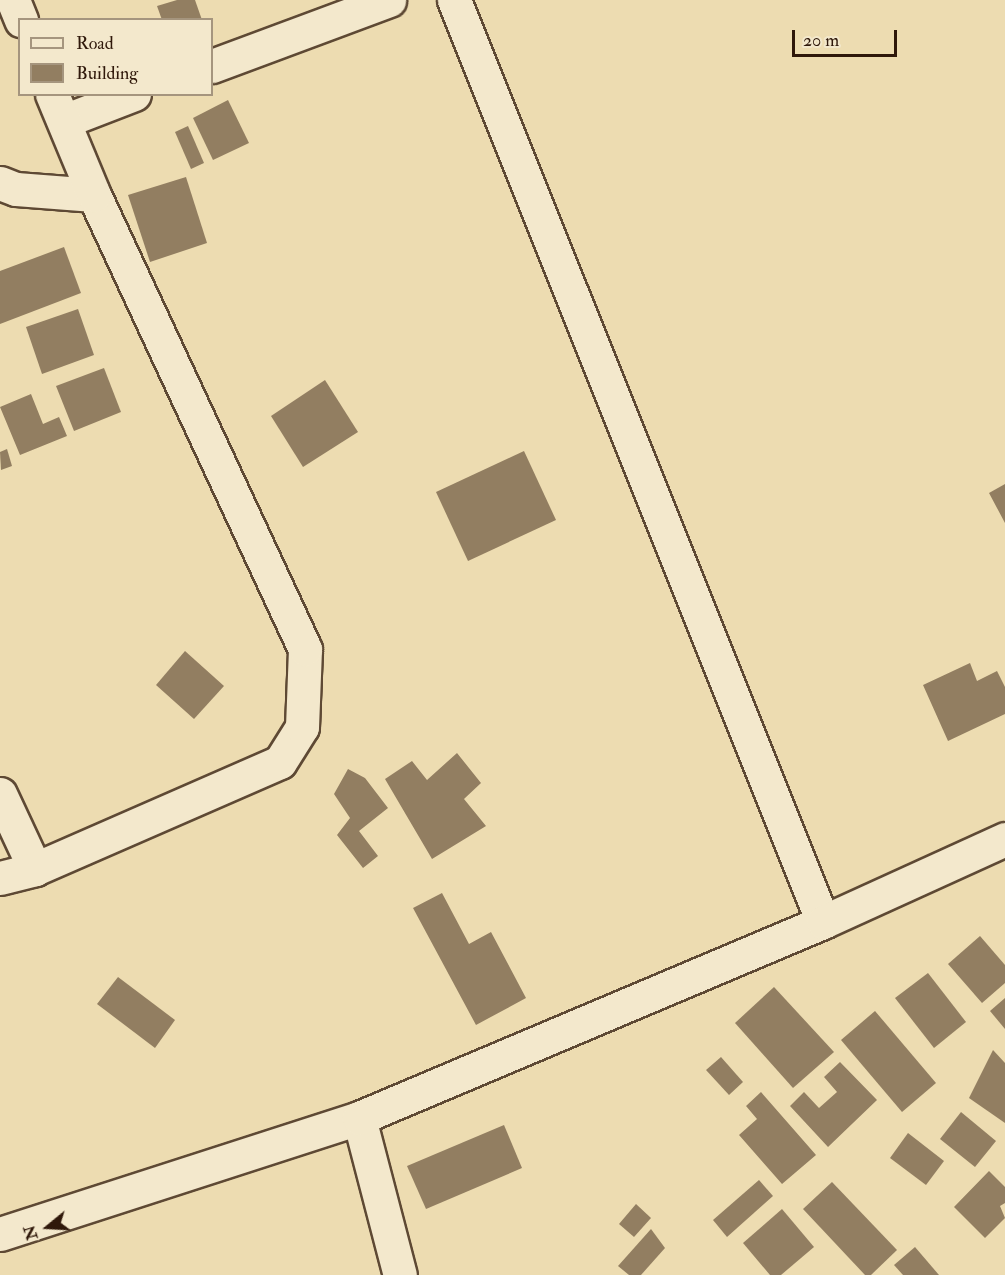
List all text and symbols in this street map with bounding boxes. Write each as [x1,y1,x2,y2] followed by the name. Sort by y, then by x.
[18,18,213,96] legend
[795,18,900,56] scale bar
[803,29,839,52] text: 20 m
[76,32,114,55] text: Road
[76,62,138,85] text: Building
[18,1197,78,1257] north arrow
[19,1223,43,1242] text: N

